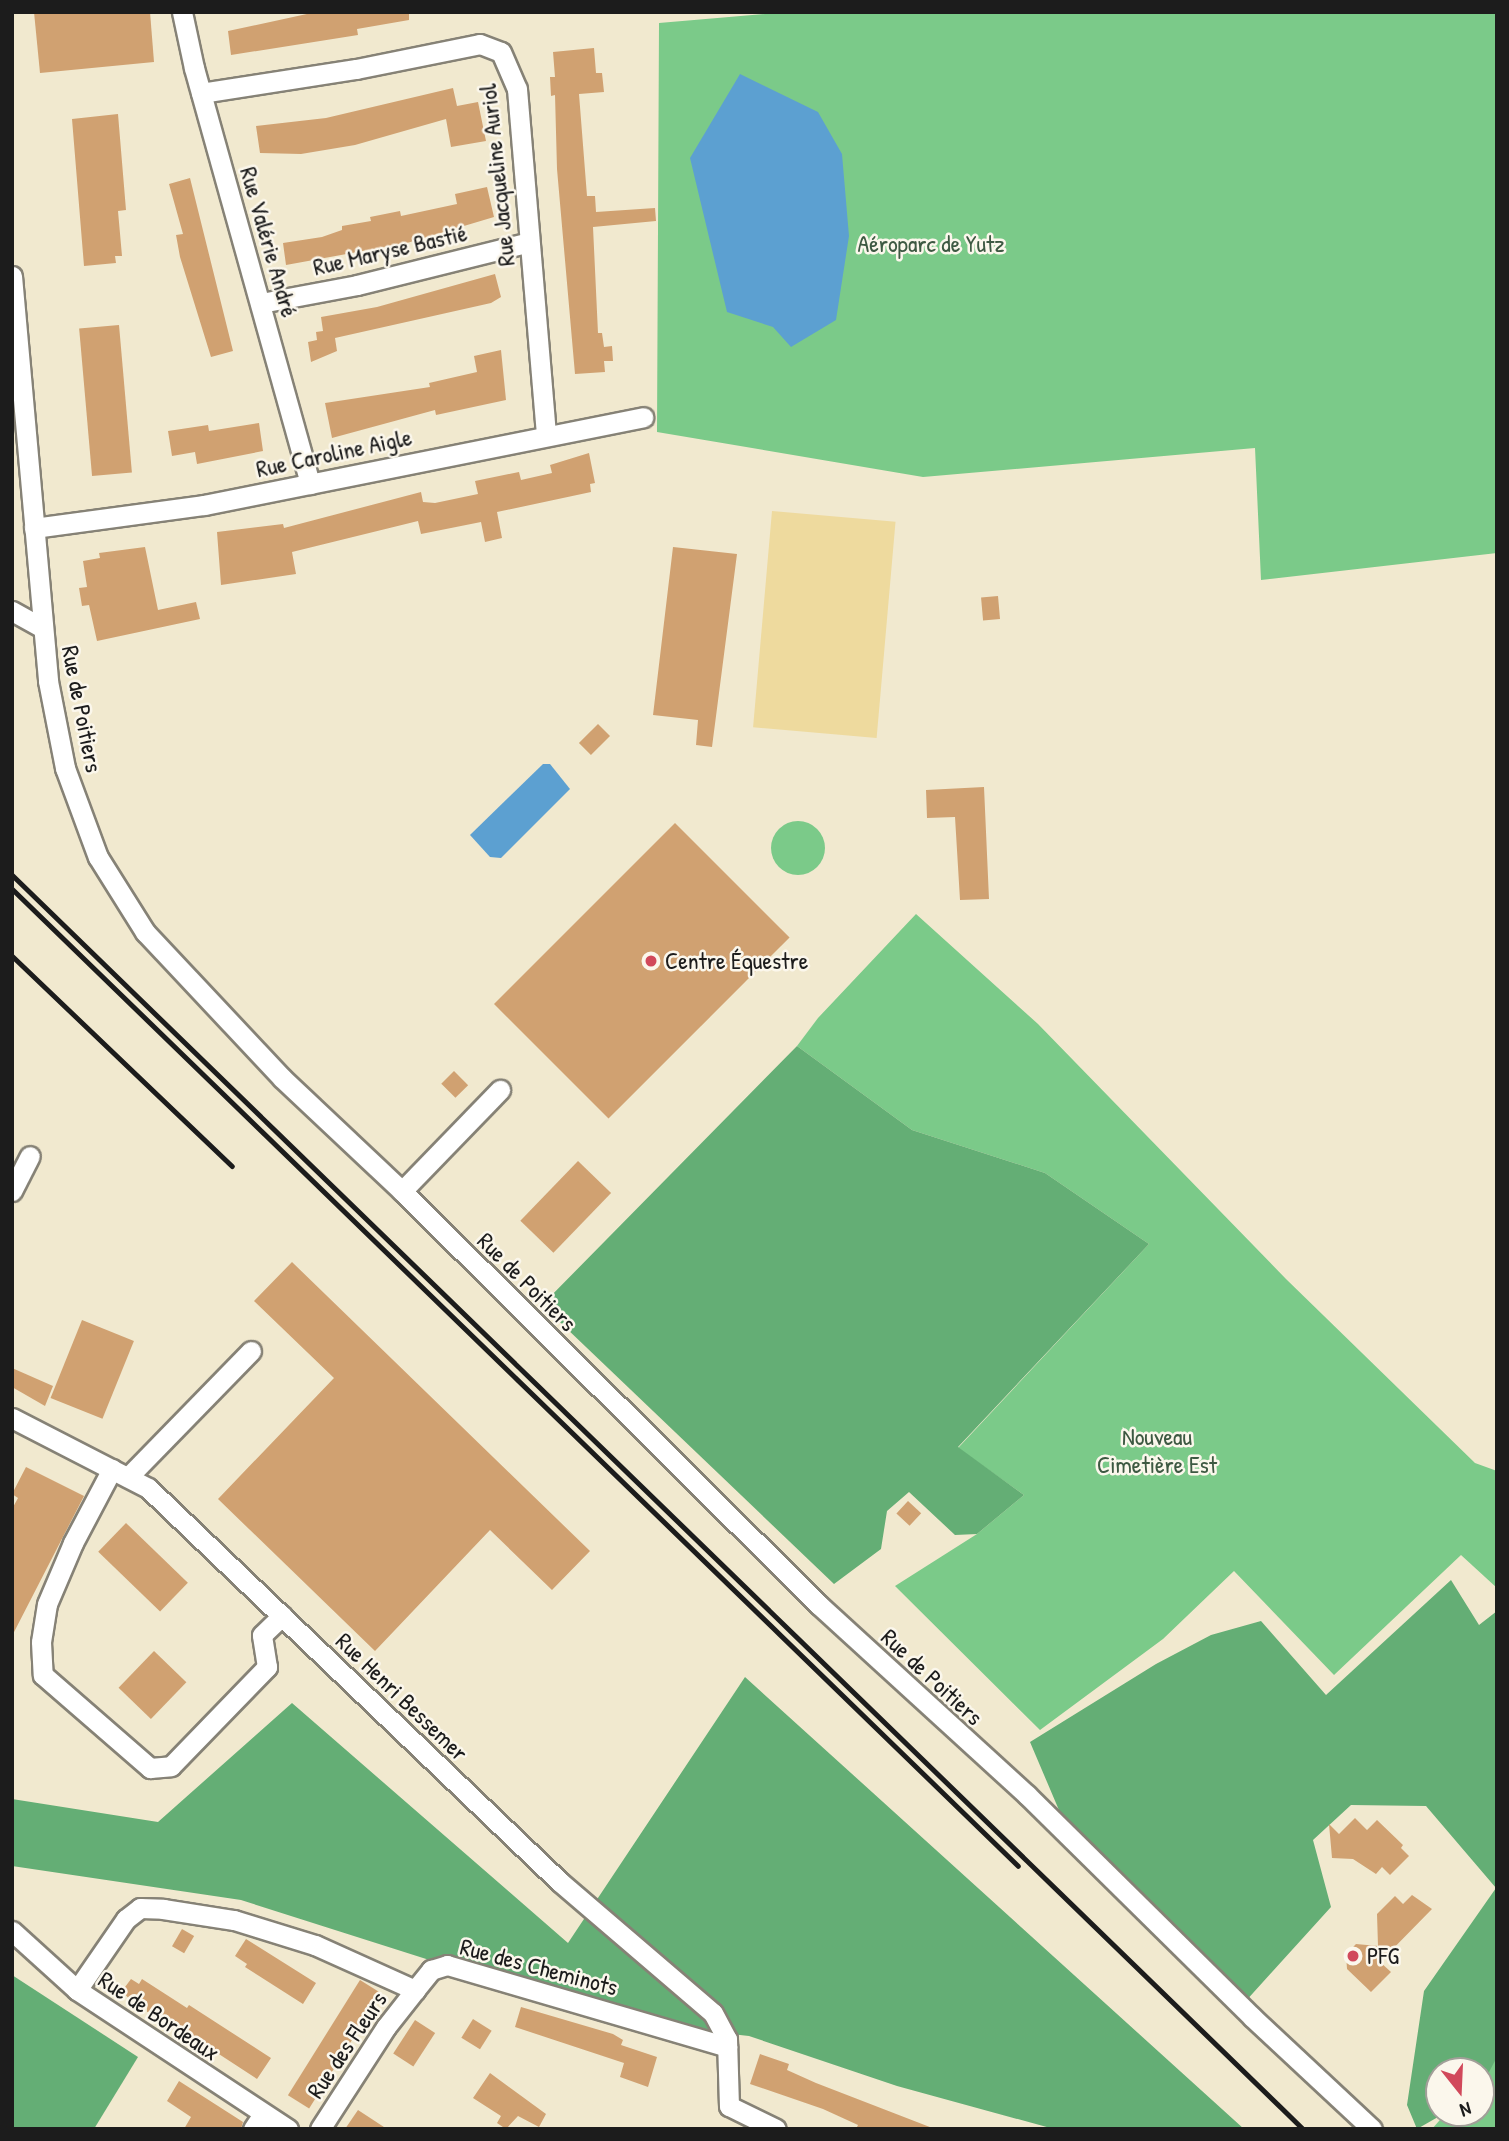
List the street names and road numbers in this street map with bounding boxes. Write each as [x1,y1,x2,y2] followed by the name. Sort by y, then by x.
[473,82,521,268] street label: Rue Jacqueline Auriol
[234,164,304,320] street label: Rue Valérie André
[310,218,470,282] street label: Rue Maryse Bastié
[254,422,414,484] street label: Rue Caroline Aigle
[56,643,108,775] street label: Rue de Poitiers
[471,1226,583,1338] street label: Rue de Poitiers
[875,1623,989,1731] street label: Rue de Poitiers
[330,1627,474,1767] street label: Rue Henri Bessemer
[457,1932,621,2002] street label: Rue des Cheminots
[93,1965,225,2067] street label: Rue de Bordeaux
[301,1986,393,2104] street label: Rue des Fleurs

